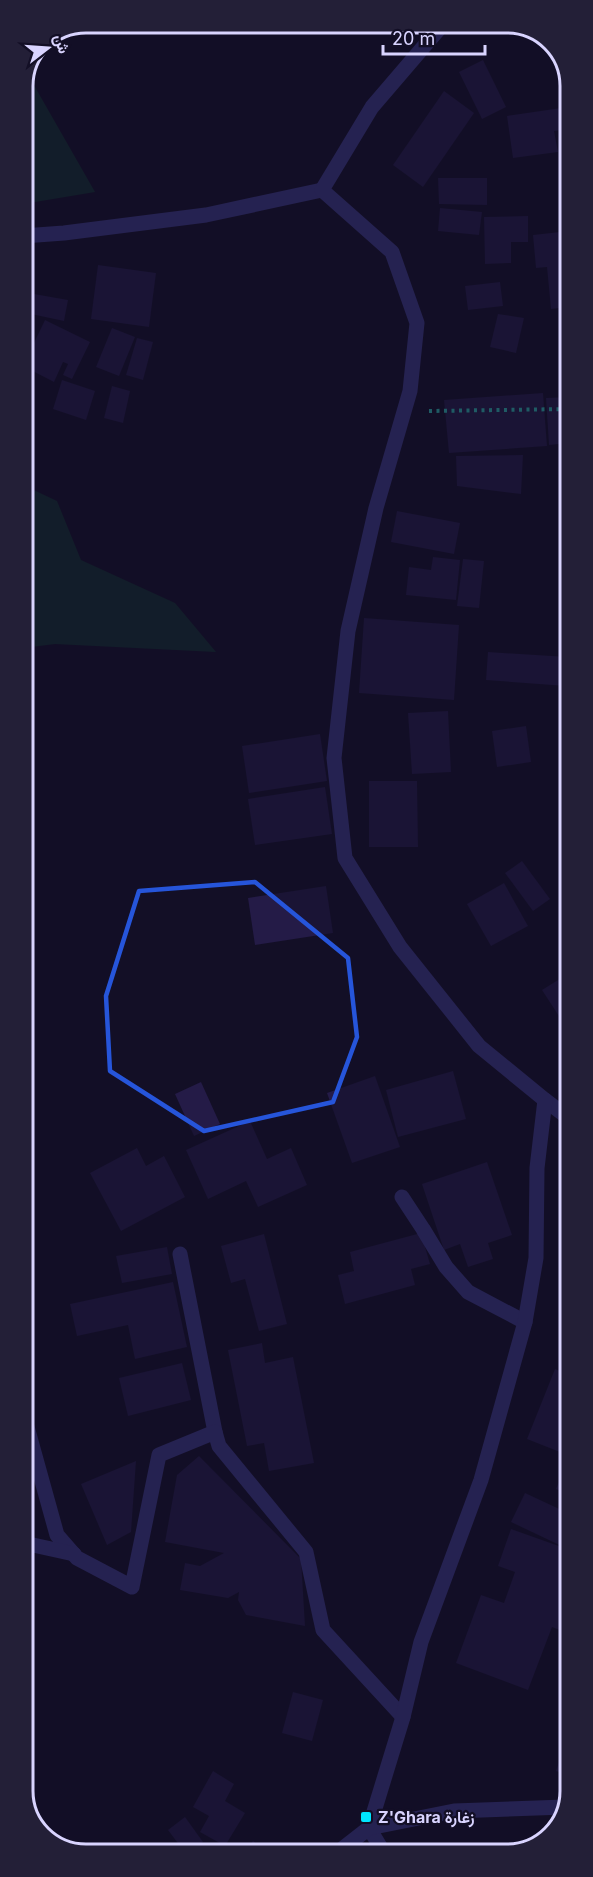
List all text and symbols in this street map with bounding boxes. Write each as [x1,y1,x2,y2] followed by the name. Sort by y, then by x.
[18,18,78,78] north arrow
[383,18,485,56] scale bar
[392,28,435,49] text: 20 m
[50,31,75,56] text: ش
[378,1807,475,1828] place label: Z'Ghara زغارة
[359,1810,373,1824] marker: Z'Ghara زغارة

